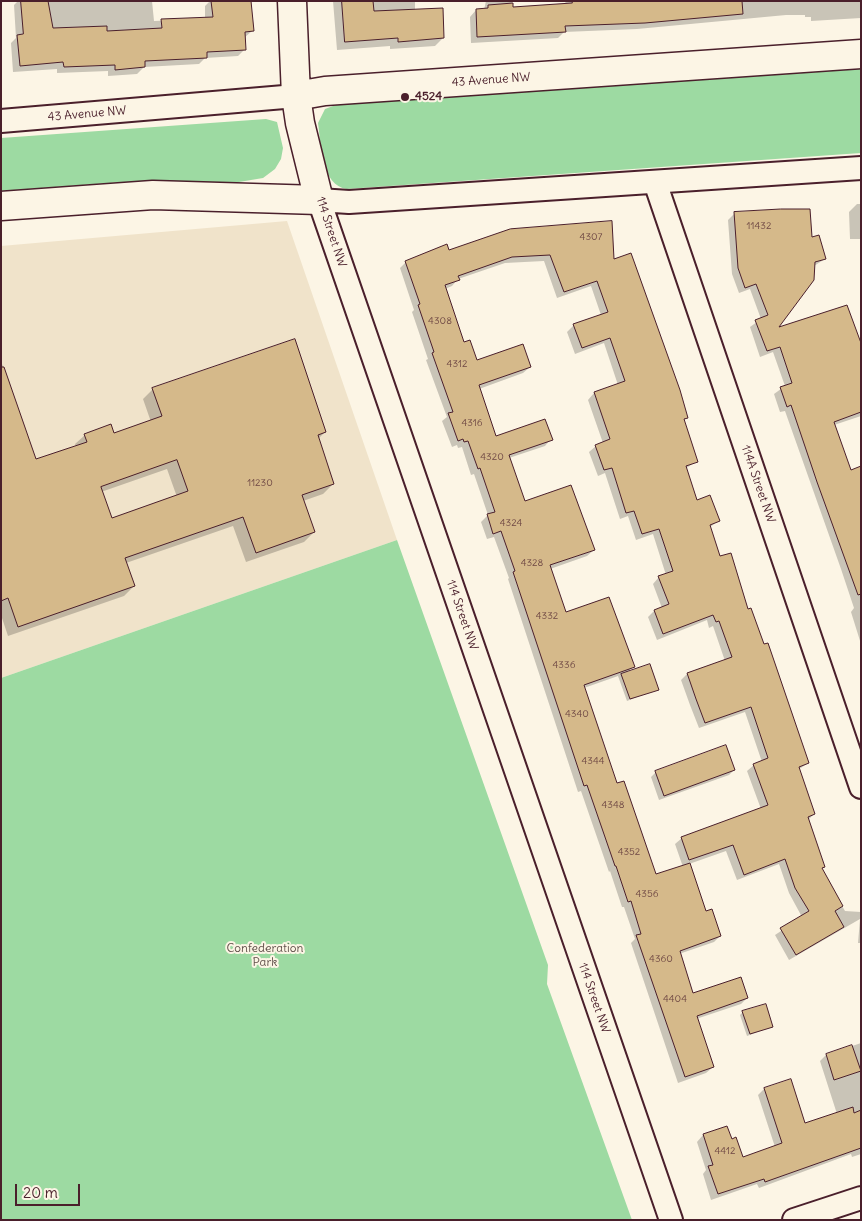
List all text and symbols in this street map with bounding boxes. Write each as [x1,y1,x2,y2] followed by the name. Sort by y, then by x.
[451,70,531,90] street label: 43 Avenue NW
[415,90,442,104] place label: 4524
[399,91,411,103] marker: 4524
[47,103,127,125] street label: 43 Avenue NW
[313,195,349,269] street label: 114 Street NW
[747,220,771,232] house number: 11432
[580,231,602,243] house number: 4307
[428,315,452,327] house number: 4308
[447,358,467,370] house number: 4312
[461,417,483,429] house number: 4316
[738,443,778,525] street label: 114A Street NW
[480,451,504,463] house number: 4320
[247,477,273,489] house number: 11230
[500,517,522,529] house number: 4324
[521,557,543,569] house number: 4328
[443,578,481,652] street label: 114 Street NW
[536,610,558,622] house number: 4332
[553,659,575,671] house number: 4336
[565,708,589,720] house number: 4340
[581,755,605,767] house number: 4344
[602,799,624,811] house number: 4348
[618,846,640,858] house number: 4352
[636,888,658,900] house number: 4356
[226,942,304,970] park label: Confederation Park
[649,953,673,965] house number: 4360
[575,961,613,1035] street label: 114 Street NW
[663,993,687,1005] house number: 4404
[715,1145,735,1157] house number: 4412
[18,1174,82,1206] scale bar
[23,1183,58,1202] text: 20 m

